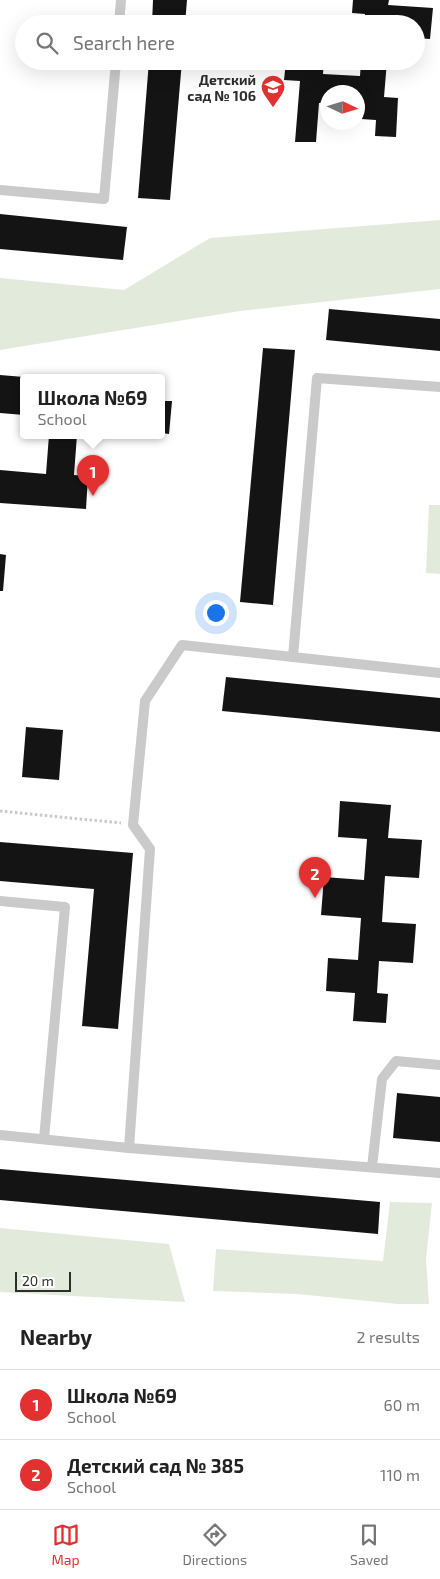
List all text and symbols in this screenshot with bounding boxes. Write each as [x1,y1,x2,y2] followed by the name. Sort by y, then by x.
[15,15,425,70] search box
[33,29,61,57] icon: search
[73,31,175,54] text: Search here
[187,71,256,104] place label: Детский сад № 106
[260,74,286,108] school or university icon: Детский сад № 106
[320,85,365,130] north arrow
[20,374,165,439] popup
[38,386,147,409] text: Школа №69
[38,409,87,428] text: School
[77,455,109,496] pin: 1
[203,600,229,626] your location
[299,857,331,898] pin: 2
[15,1269,71,1292] scale bar
[22,1272,54,1289] text: 20 m
[20,1324,92,1349] text: Nearby
[357,1327,420,1346] text: 2 results
[67,1384,177,1407] text: Школа №69
[33,1395,39,1414] text: 1
[384,1395,420,1414] text: 60 m
[67,1407,116,1426] text: School
[67,1454,244,1477] text: Детский сад № 385
[31,1465,41,1484] text: 2
[380,1465,420,1484] text: 110 m
[67,1477,116,1496] text: School
[51,1521,80,1568] tab: Map
[183,1521,247,1568] tab: Directions
[350,1521,389,1568] tab: Saved

